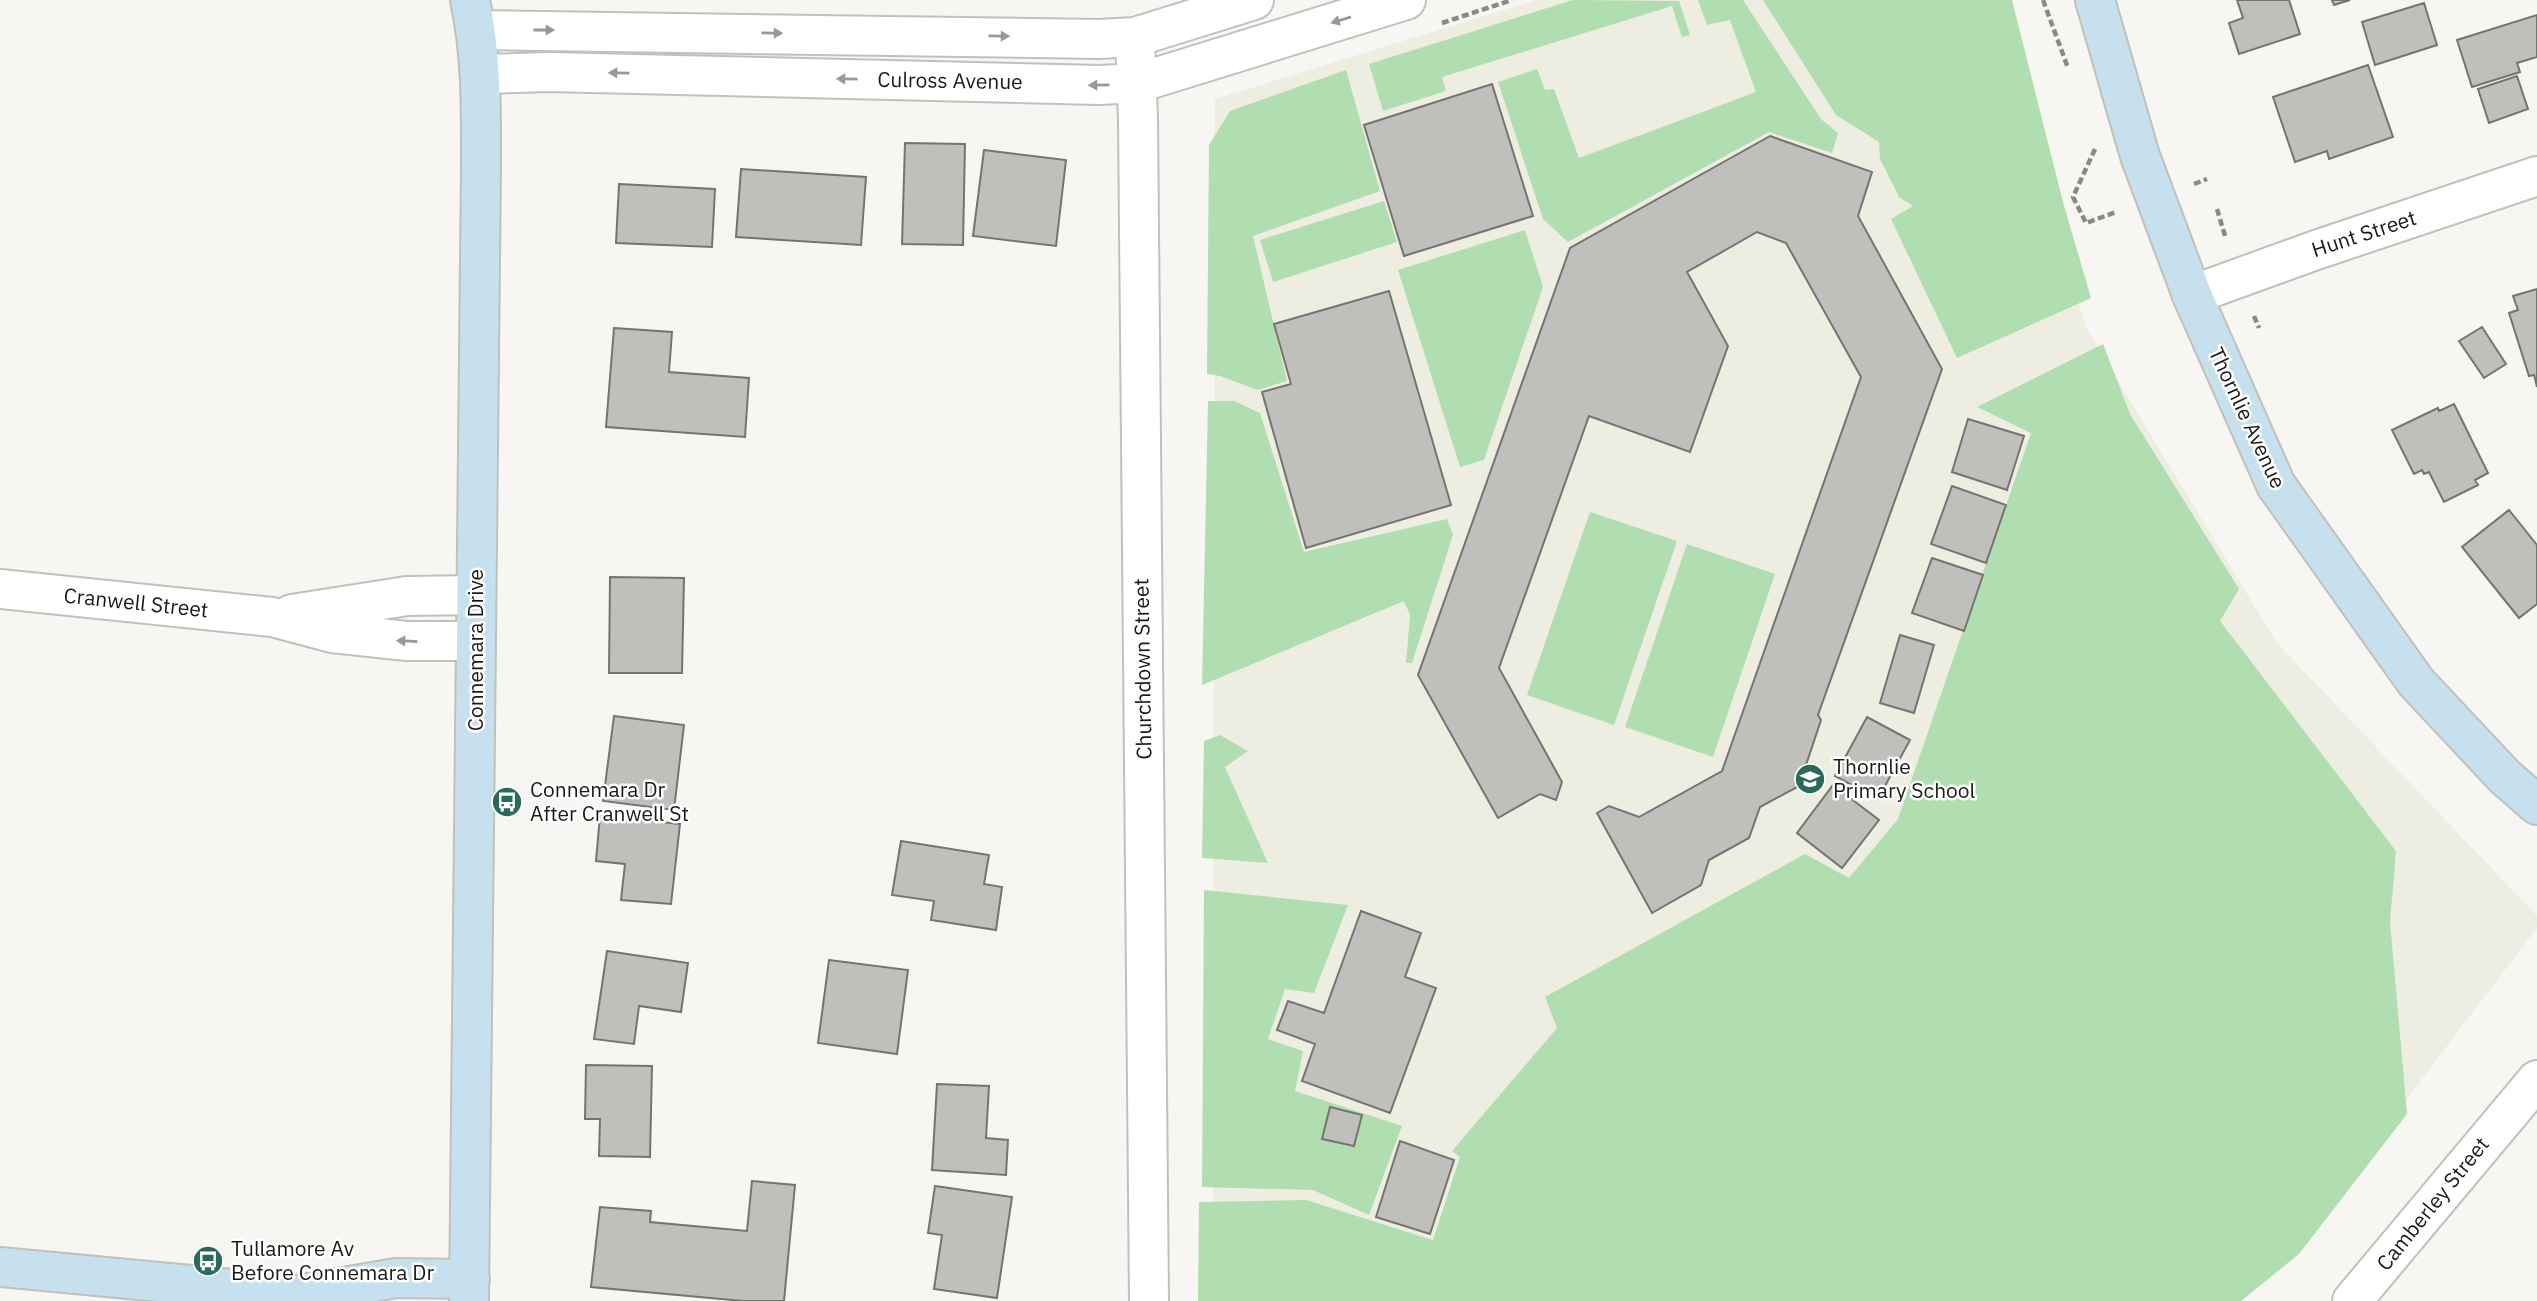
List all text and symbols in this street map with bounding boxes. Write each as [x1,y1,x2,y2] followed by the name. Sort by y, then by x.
[1330,15,1351,26] one-way arrow
[534,24,556,36] one-way arrow
[761,27,783,39] one-way arrow
[989,30,1011,42] one-way arrow
[877,65,1023,95] street label: Culross Avenue
[608,68,630,79] one-way arrow
[835,73,857,84] one-way arrow
[1087,79,1109,91] one-way arrow
[2308,203,2420,263] street label: Hunt Street
[2203,342,2293,493] street label: Thornlie Avenue
[461,569,489,731] street label: Connemara Drive
[1126,578,1158,760] street label: Churchdown Street
[62,580,210,624] street label: Cranwell Street
[396,635,418,646] one-way arrow
[1833,752,1976,804] place label: Thornlie Primary School
[1793,762,1827,796] school or university icon: Thornlie Primary School
[530,775,689,827] place label: Connemara Dr After Cranwell St
[490,785,524,819] bus stop icon: Connemara Dr After Cranwell St
[2370,1131,2495,1276] street label: Camberley Street
[231,1234,434,1286] place label: Tullamore Av Before Connemara Dr
[191,1244,225,1278] bus stop icon: Tullamore Av Before Connemara Dr

